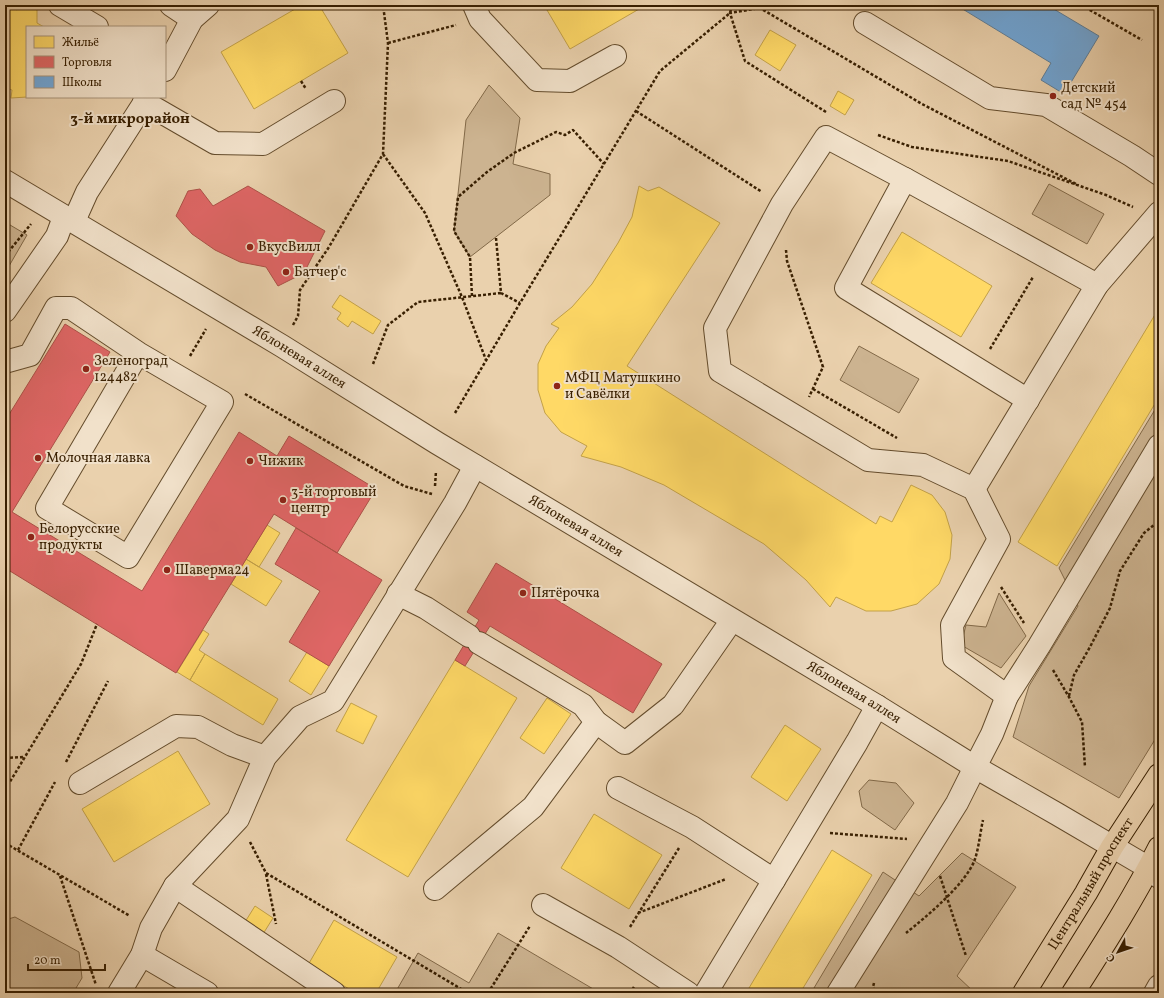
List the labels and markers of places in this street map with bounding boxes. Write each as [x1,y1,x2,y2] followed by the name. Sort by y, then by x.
[1061,79,1127,114] place label: Детский сад № 454
[1048,91,1058,101] marker: Детский сад № 454
[258,238,321,257] place label: ВкусВилл
[245,242,255,252] marker: ВкусВилл
[294,263,347,282] place label: Батчер'с
[281,267,291,277] marker: Батчер'с
[94,352,168,387] place label: Зеленоград 124482
[81,364,91,374] marker: Зеленоград 124482
[565,369,681,404] place label: МФЦ Матушкино и Савёлки
[552,381,562,391] marker: МФЦ Матушкино и Савёлки
[46,449,151,468] place label: Молочная лавка
[258,452,304,471] place label: Чижик
[33,453,43,463] marker: Молочная лавка
[245,456,255,466] marker: Чижик
[291,483,377,518] place label: 3-й торговый центр
[278,495,288,505] marker: 3-й торговый центр
[39,520,120,555] place label: Белорусские продукты
[26,532,36,542] marker: Белорусские продукты
[175,561,250,580] place label: Шаверма24
[162,565,172,575] marker: Шаверма24
[531,584,600,603] place label: Пятёрочка
[518,588,528,598] marker: Пятёрочка

